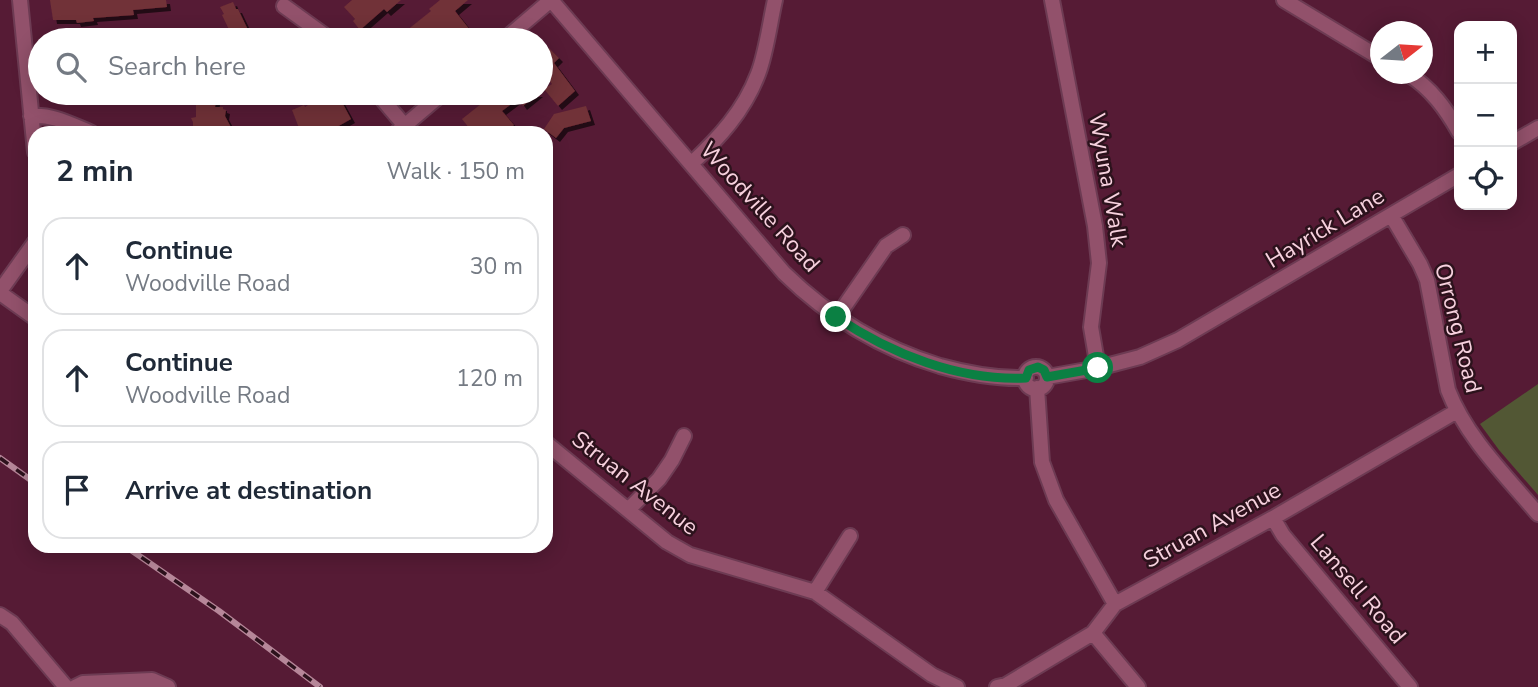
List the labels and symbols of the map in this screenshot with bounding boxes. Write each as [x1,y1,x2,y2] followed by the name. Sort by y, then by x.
[1370,21,1433,84] north arrow
[1081,111,1135,250] street label: Wyuna Walk
[693,135,827,279] street label: Woodville Road
[1260,180,1390,276] street label: Hayrick Lane
[1427,260,1489,396] street label: Orrong Road
[820,301,851,332] route end
[1082,352,1113,383] route start
[565,424,705,542] street label: Struan Avenue
[1138,474,1286,576] street label: Struan Avenue
[1303,528,1413,650] street label: Lansell Road

